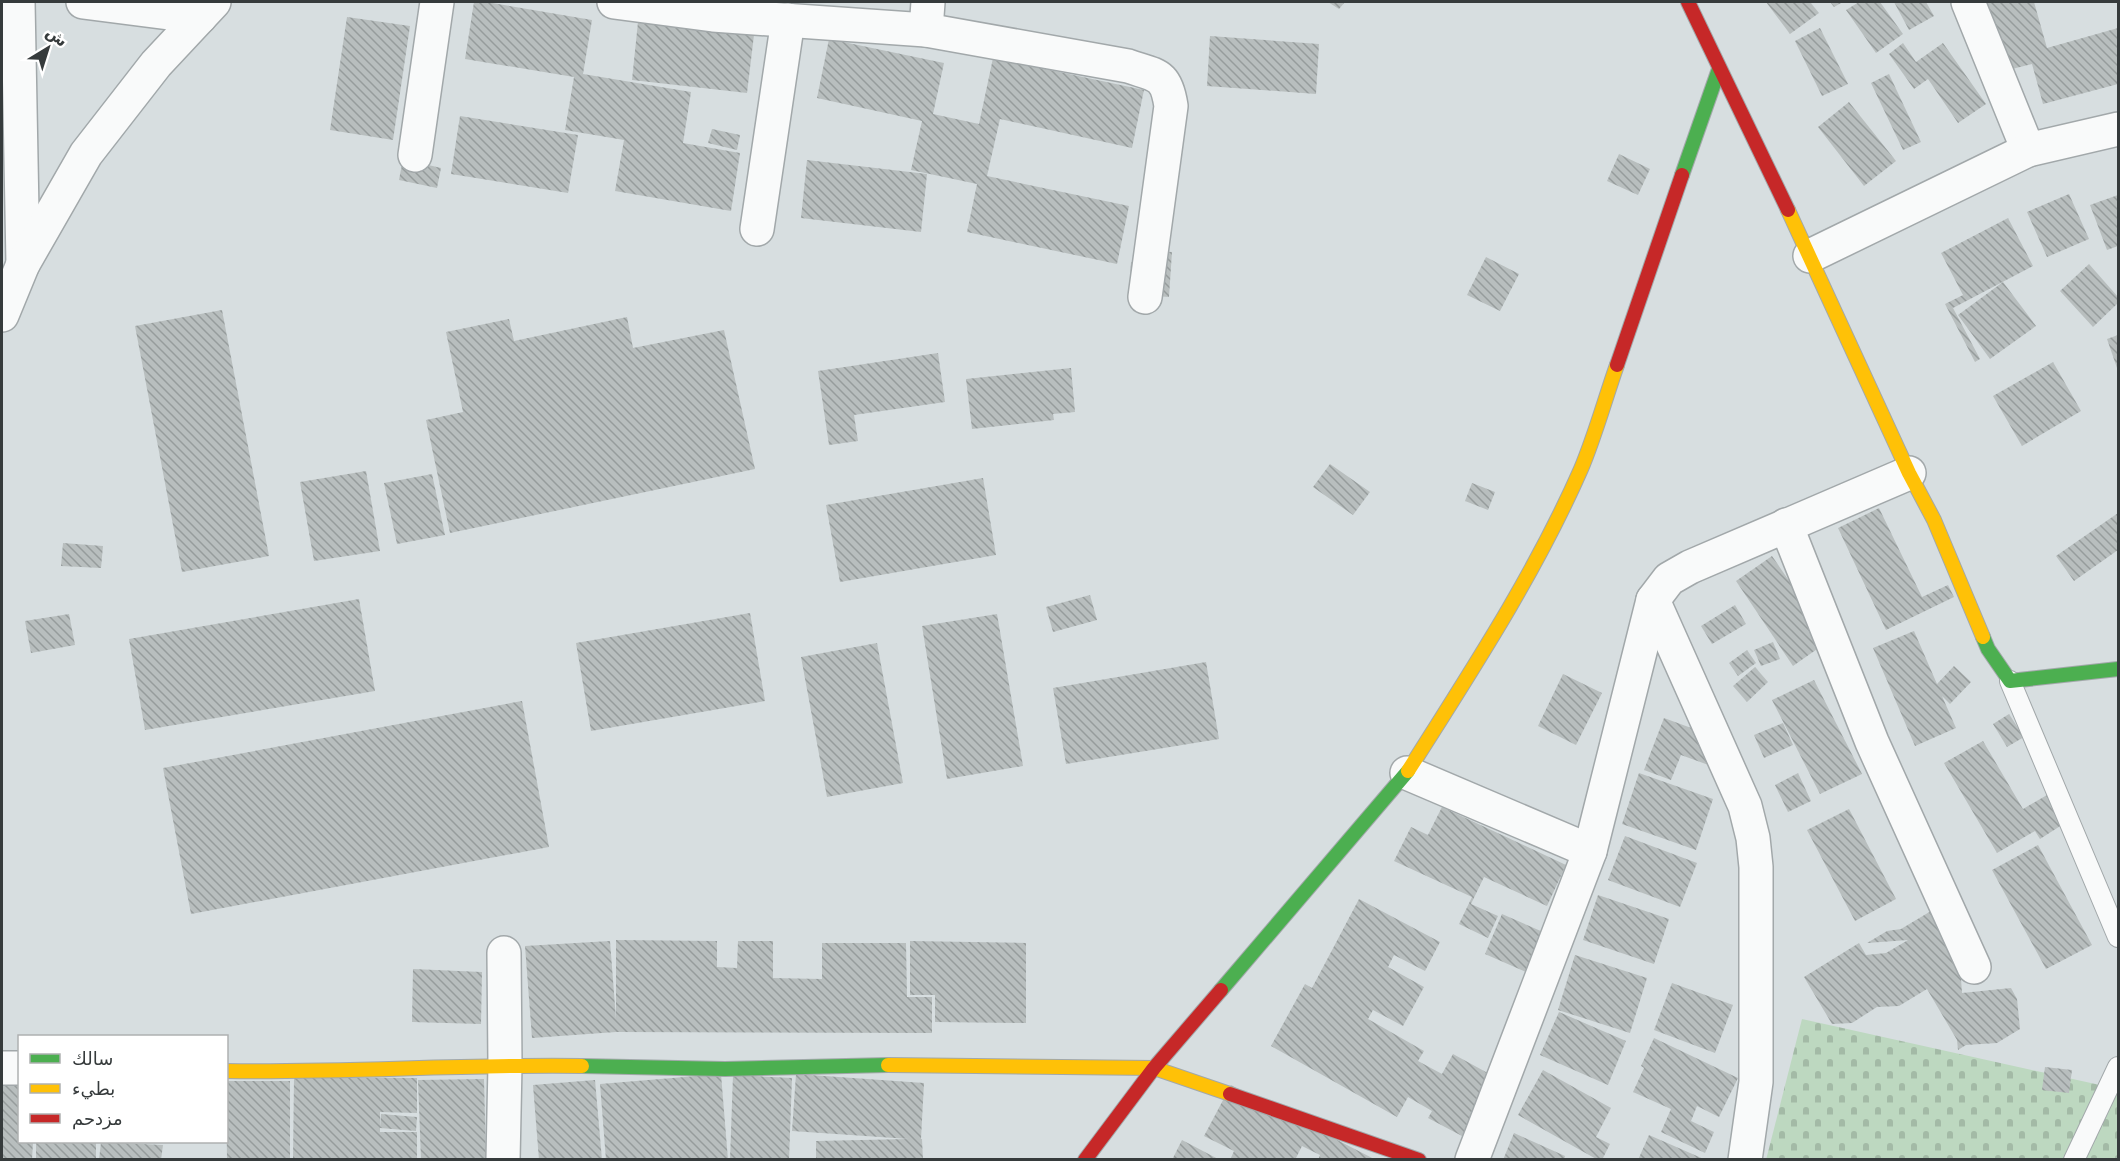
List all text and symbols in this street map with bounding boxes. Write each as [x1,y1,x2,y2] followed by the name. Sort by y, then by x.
[18,18,78,78] north arrow
[42,22,71,51] text: ش
[18,1035,228,1143] legend
[72,1048,113,1069] text: سالك
[72,1078,115,1100] text: بطيء
[72,1108,123,1130] text: مزدحم

